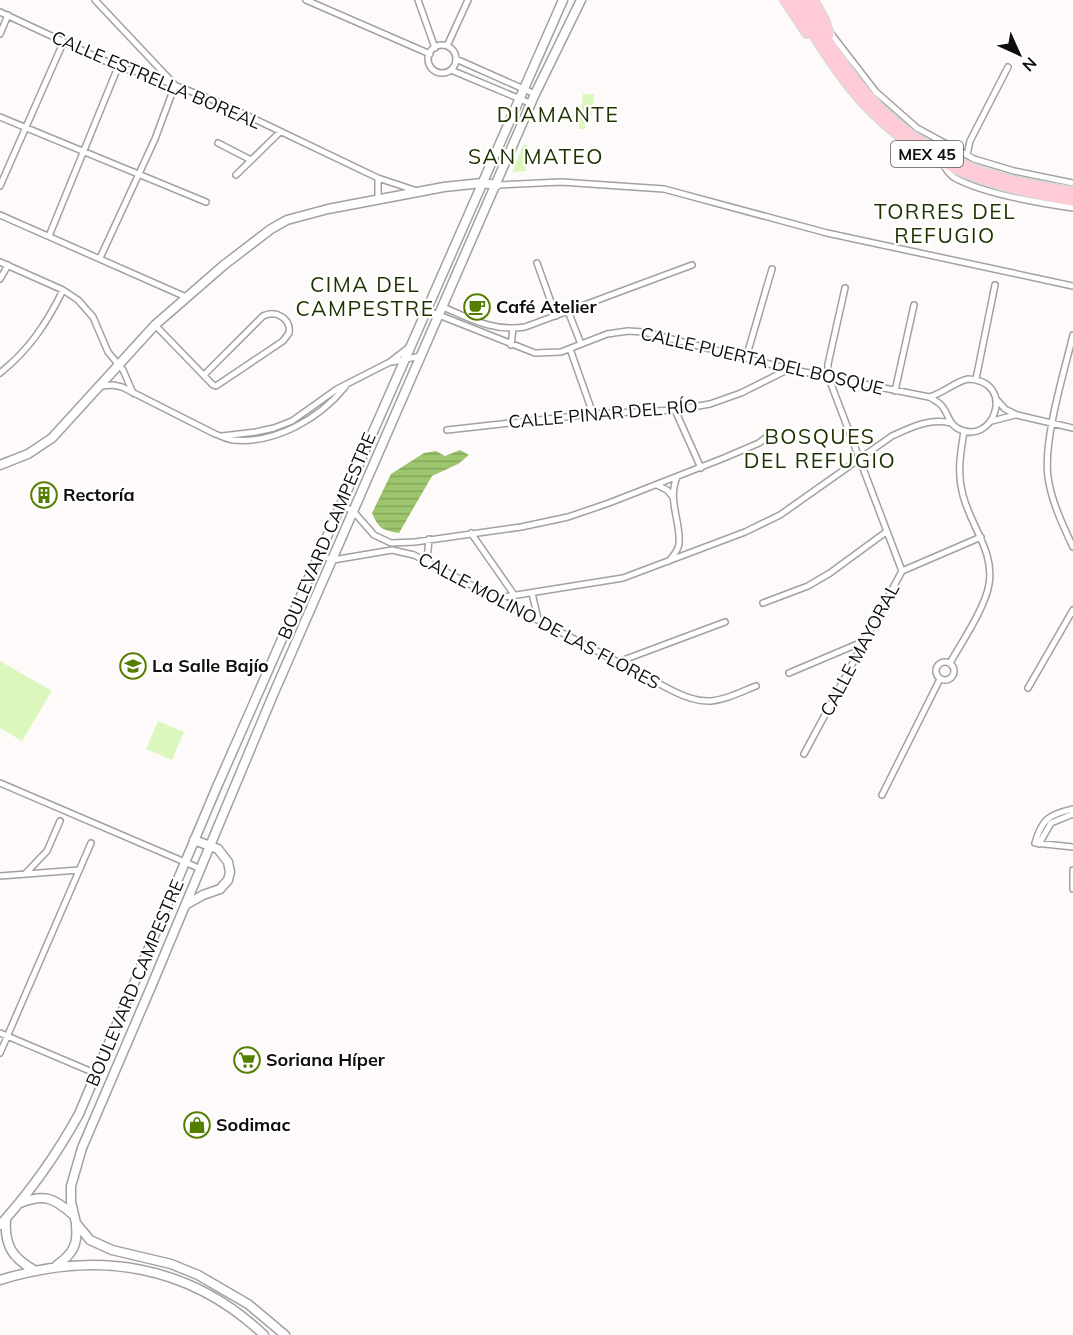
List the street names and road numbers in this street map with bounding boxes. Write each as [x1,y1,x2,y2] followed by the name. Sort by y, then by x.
[48,25,264,134] street label: CALLE ESTRELLA BOREAL
[891,141,963,167] road number: MEX 45
[638,321,886,400] street label: CALLE PUERTA DEL BOSQUE
[507,394,699,433] street label: CALLE PINAR DEL RÍO
[272,429,381,643] street label: BOULEVARD CAMPESTRE
[414,547,664,694] street label: CALLE MOLINO DE LAS FLORES
[815,579,904,720] street label: CALLE MAYORAL
[80,876,189,1090] street label: BOULEVARD CAMPESTRE

